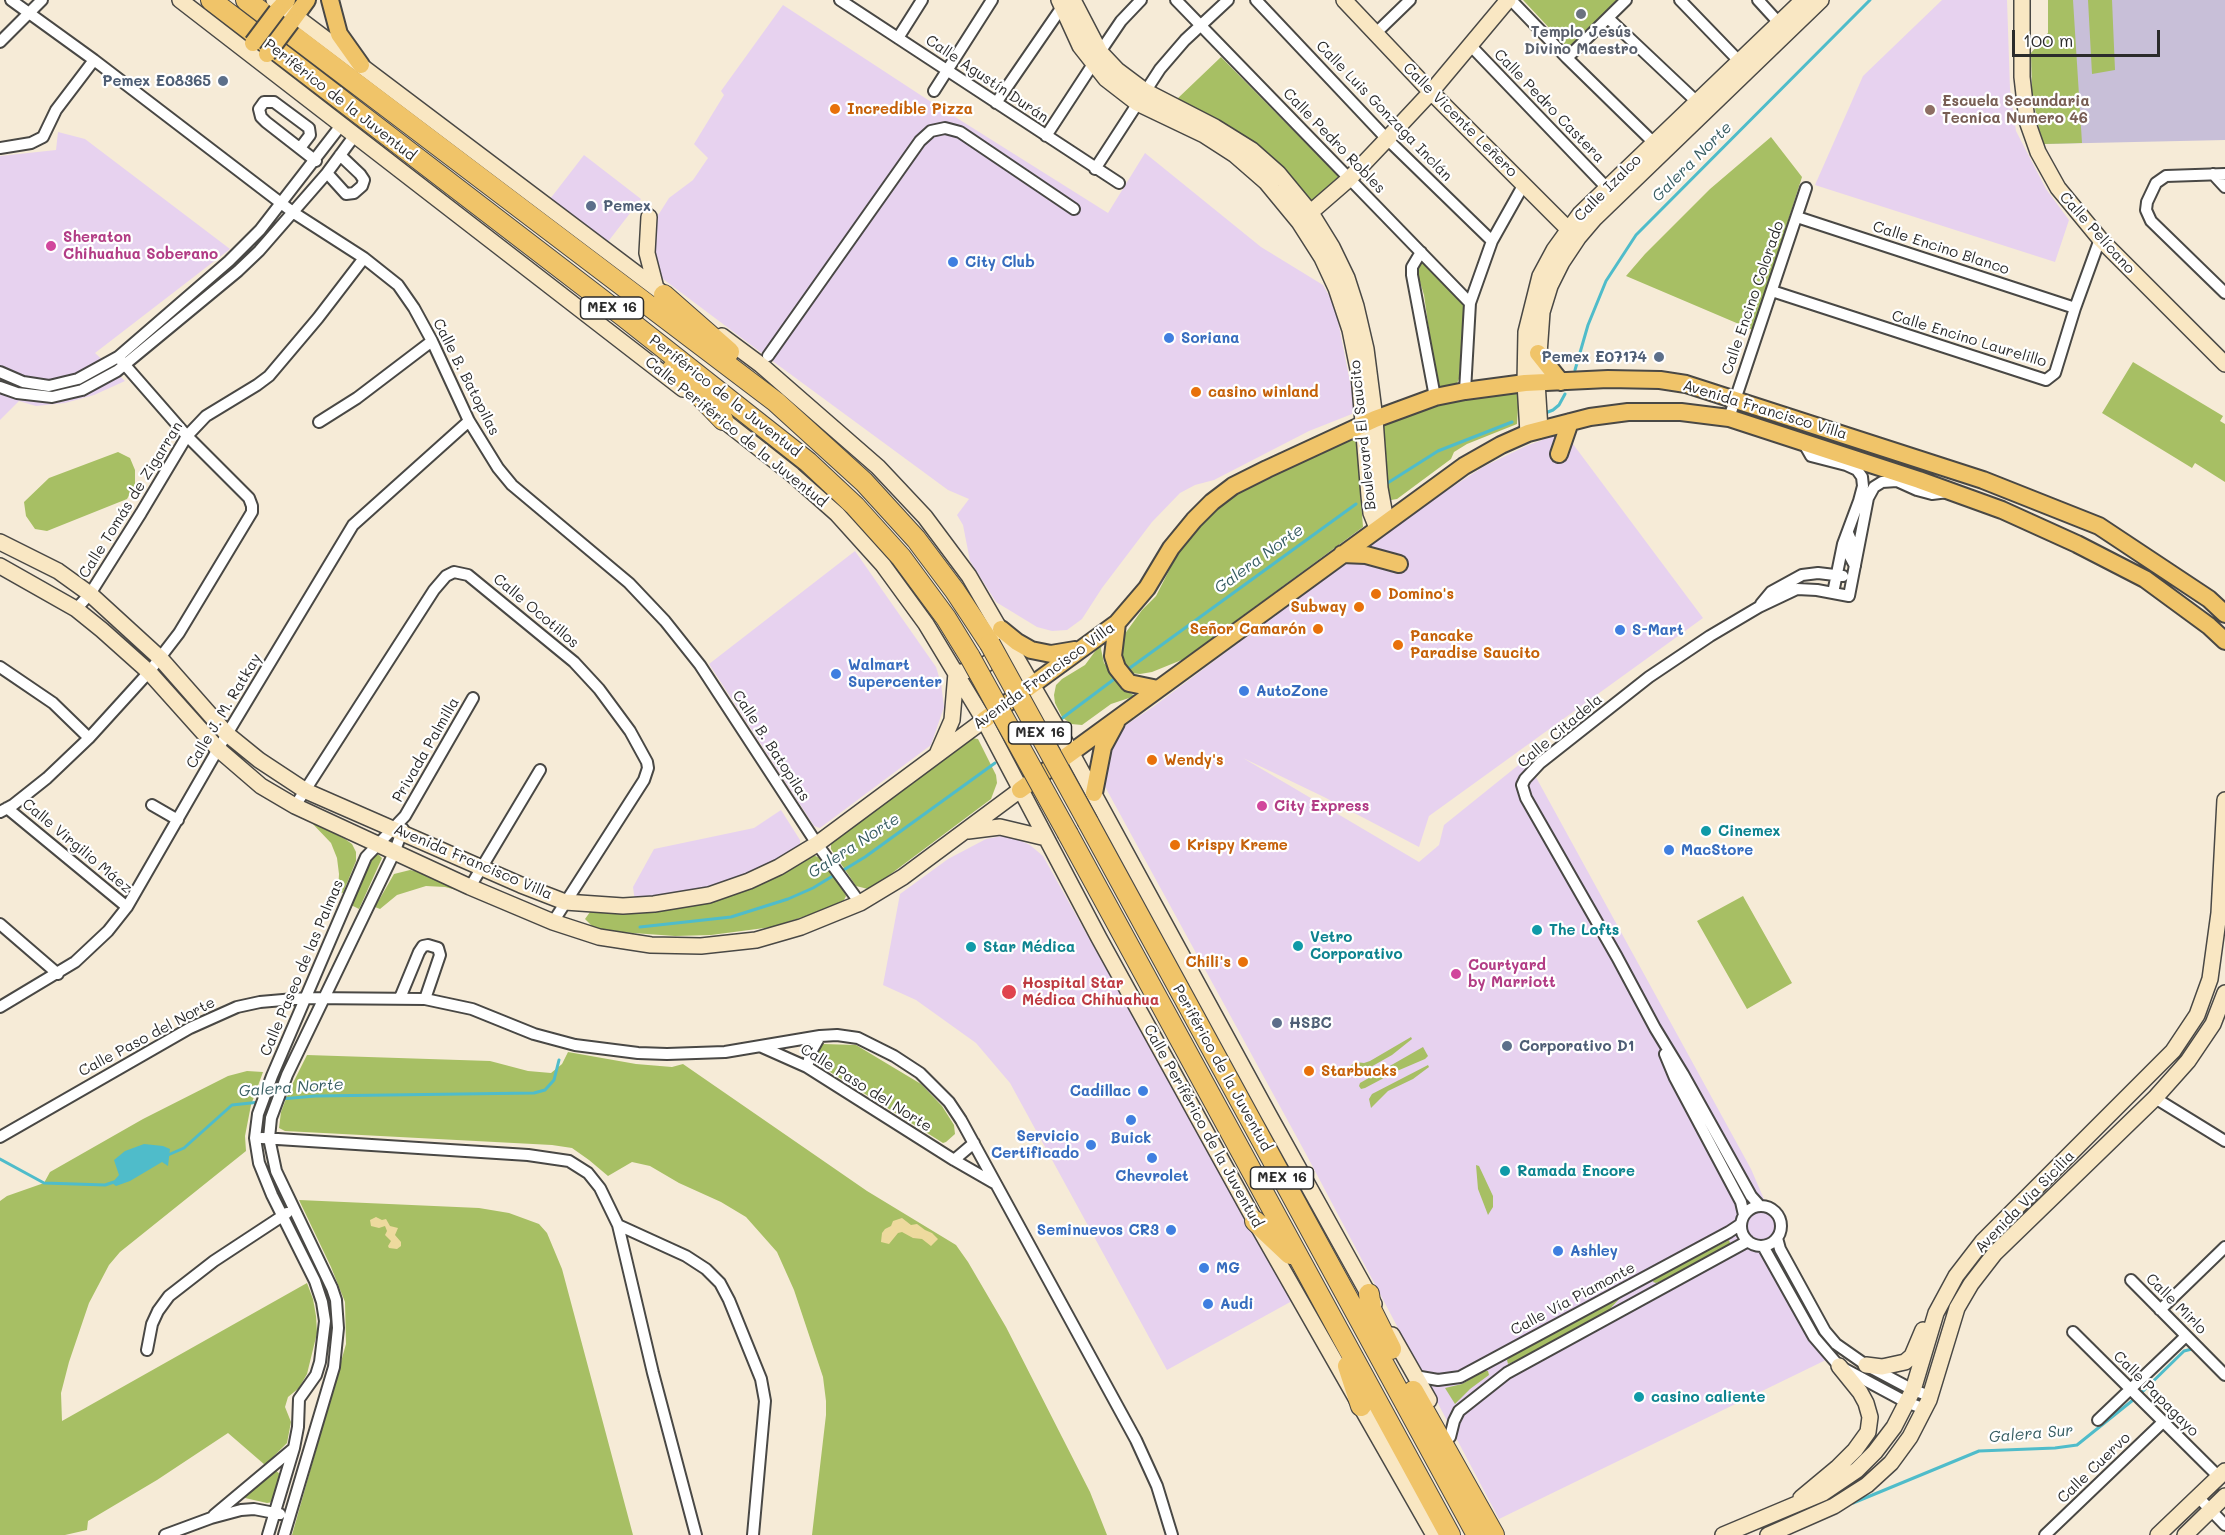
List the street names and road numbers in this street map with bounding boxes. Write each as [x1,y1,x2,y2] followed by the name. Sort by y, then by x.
[922,31,1052,127] street label: Calle Agustín Durán
[261,35,419,165] street label: Periférico de la Juventud
[1312,37,1456,185] street label: Calle Luis Gonzaga Inclán
[1490,45,1608,167] street label: Calle Pedro Castera
[1399,59,1521,181] street label: Calle Vicente Leñero
[1279,85,1389,197] street label: Calle Pedro Robles
[1571,151,1645,225] street label: Calle Izalco
[2056,188,2138,278] street label: Calle Pelícano
[1870,217,2012,279] street label: Calle Encino Blanco
[1718,219,1788,377] street label: Calle Encino Colorado
[580,297,644,319] road number: MEX 16
[1889,307,2049,371] street label: Calle Encino Laurelillo
[429,316,503,438] street label: Calle B. Batopilas
[646,331,804,461] street label: Periférico de la Juventud
[641,353,831,511] street label: Calle Periférico de la Juventud
[1346,359,1380,511] street label: Boulevard El Saucito
[1681,376,1849,444] street label: Avenida Francisco Villa
[75,418,187,582] street label: Calle Tomás de Zigarran
[490,570,582,652] street label: Calle Ocotillos
[970,619,1118,733] street label: Avenida Francisco Villa
[183,650,265,772] street label: Calle J. M. Ratkay
[728,687,814,805] street label: Calle B. Batopilas
[1514,690,1606,772] street label: Calle Citadela
[389,694,463,806] street label: Privada Palmilla
[1008,722,1072,744] road number: MEX 16
[18,795,136,897] street label: Calle Virgilio Máez
[391,820,555,904] street label: Avenida Francisco Villa
[257,877,347,1059] street label: Calle Paseo de las Palmas
[1169,982,1275,1154] street label: Periférico de la Juventud
[76,993,218,1081] street label: Calle Paso del Norte
[1140,1021,1266,1231] street label: Calle Periférico de la Juventud
[797,1040,935,1136] street label: Calle Paso del Norte
[1972,1147,2078,1257] street label: Avenida Via Sicilia
[1250,1167,1314,1189] road number: MEX 16
[1508,1259,1638,1339] street label: Calle Vía Piamonte
[2142,1270,2210,1338] street label: Calle Mirlo
[2109,1347,2203,1441] street label: Calle Papagayo
[2054,1429,2134,1507] street label: Calle Cuervo

